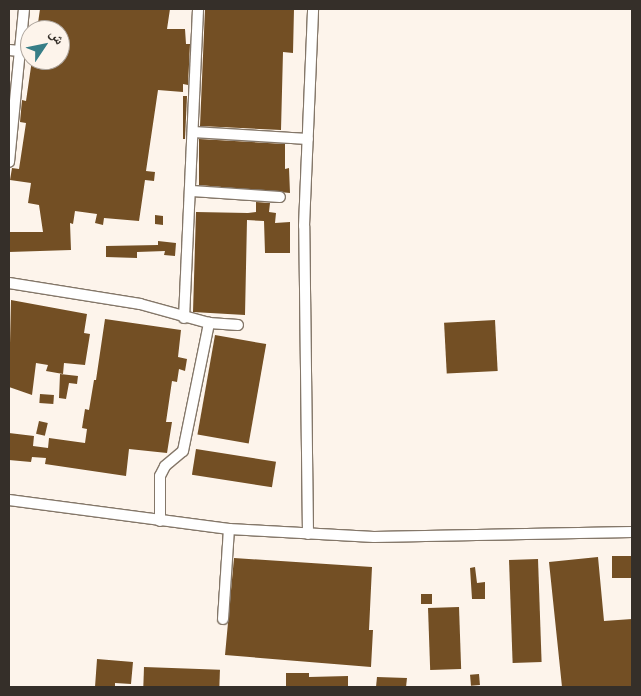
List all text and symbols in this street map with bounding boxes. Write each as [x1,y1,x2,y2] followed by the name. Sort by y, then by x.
[20,20,70,70] north arrow
[46,26,68,48] text: ش

